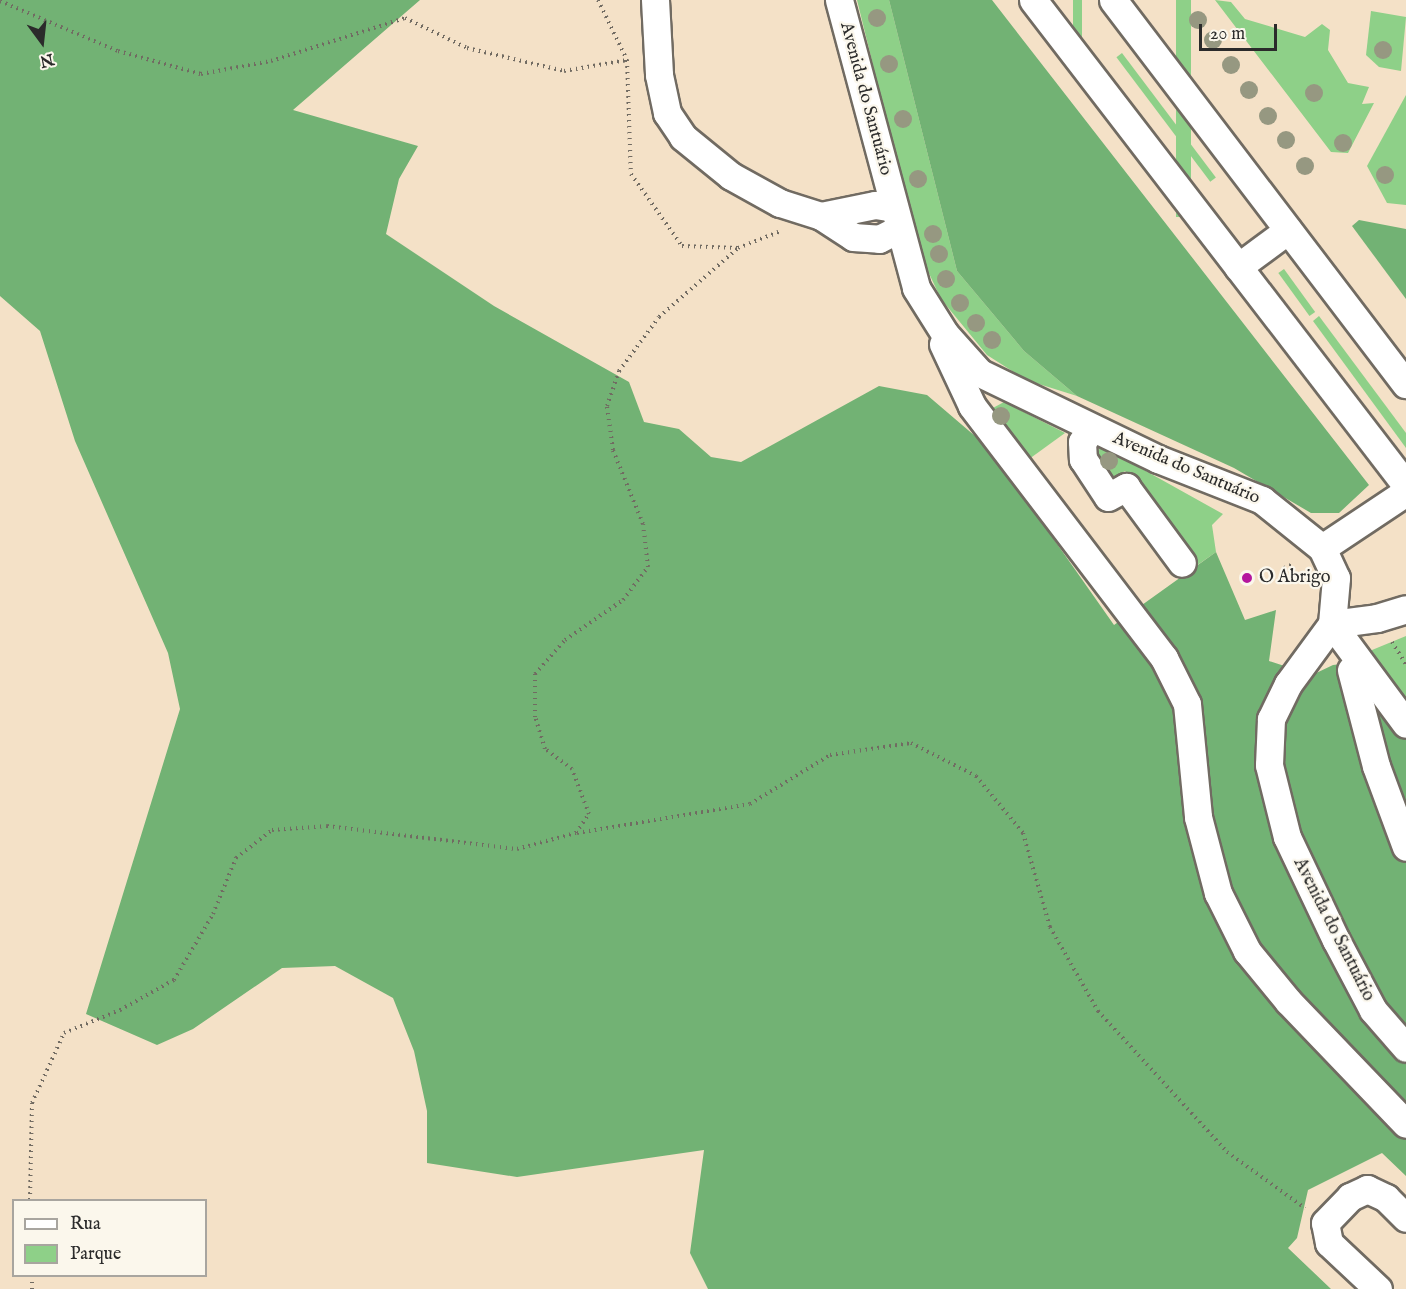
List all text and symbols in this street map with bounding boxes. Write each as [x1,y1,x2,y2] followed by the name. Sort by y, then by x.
[12,12,72,72] north arrow
[1202,12,1280,50] scale bar
[834,20,896,178] street label: Avenida do Santuário
[1210,23,1245,46] text: 20 m
[37,48,56,71] text: N
[1109,428,1263,510] street label: Avenida do Santuário
[1259,567,1330,589] place label: O Abrigo
[1240,571,1254,585] marker: O Abrigo
[1288,855,1378,1005] street label: Avenida do Santuário
[12,1199,207,1277] legend
[70,1213,101,1236] text: Rua
[70,1243,121,1266] text: Parque

